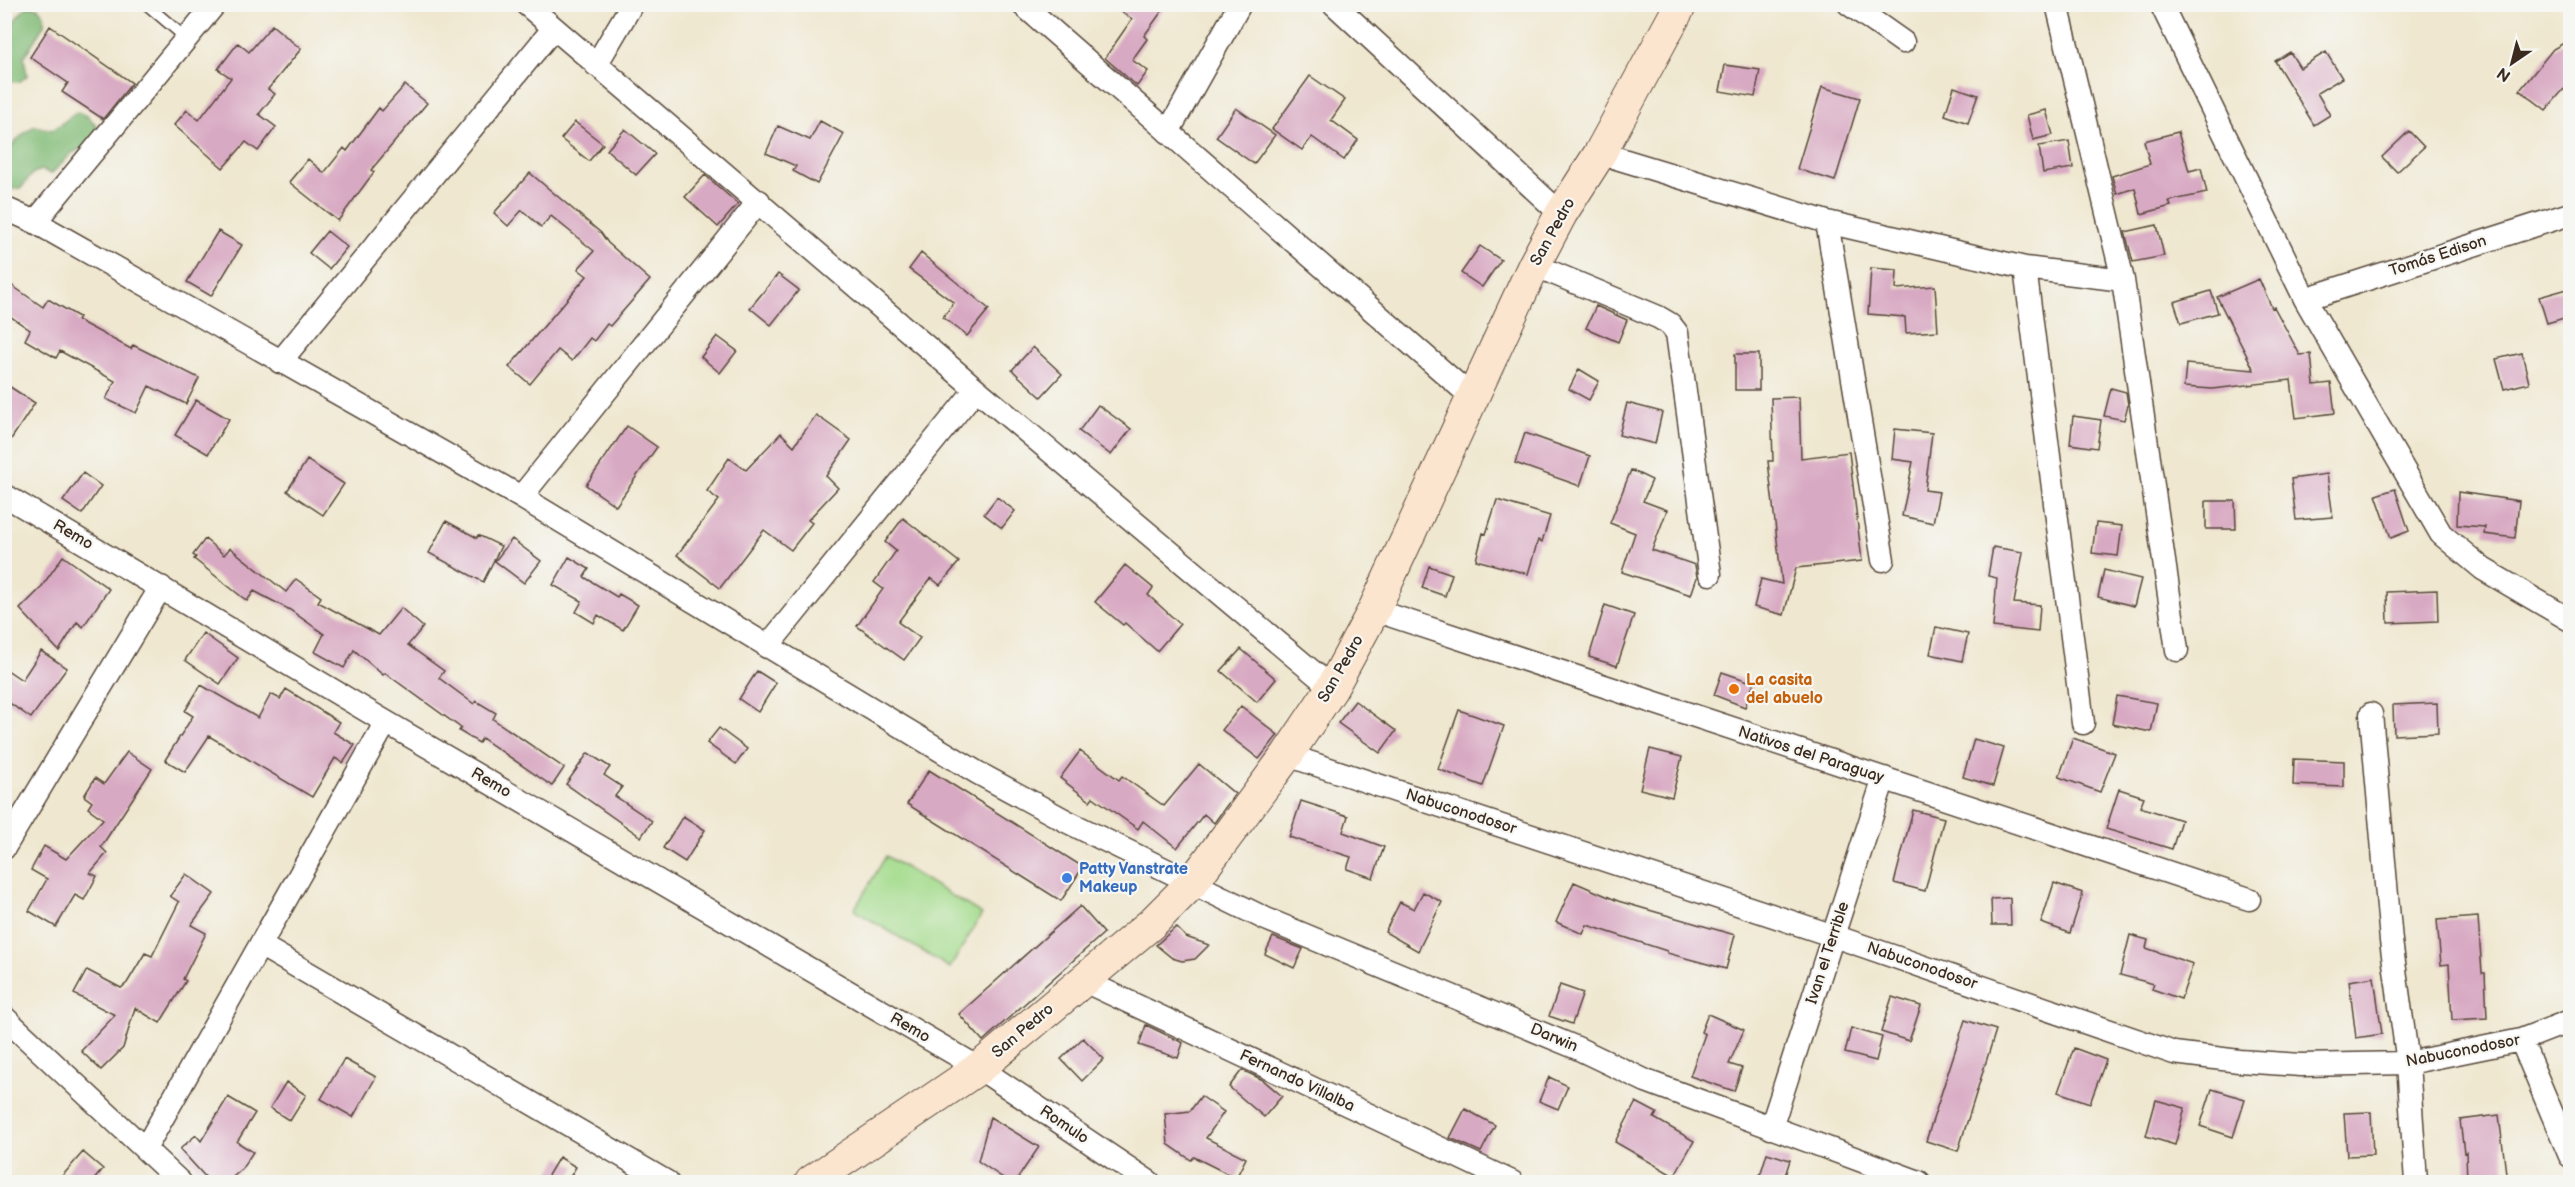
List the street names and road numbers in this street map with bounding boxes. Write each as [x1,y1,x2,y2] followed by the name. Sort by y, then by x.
[1527,195,1579,269] street label: San Pedro
[2387,231,2489,281] street label: Tomás Edison
[50,516,96,554] street label: Remo
[1314,632,1368,706] street label: San Pedro
[1736,722,1887,788] street label: Nativos del Paraguay
[468,764,514,802] street label: Remo
[1403,785,1519,839] street label: Nabuconodosor
[1803,899,1854,1007] street label: Ivan el Terrible
[1864,938,1980,994] street label: Nabuconodosor
[988,1000,1058,1062] street label: San Pedro
[887,1009,933,1047] street label: Remo
[1527,1020,1581,1056] street label: Darwin
[2404,1031,2522,1071] street label: Nabuconodosor
[1236,1046,1358,1116] street label: Fernando Villalba
[1036,1102,1092,1148] street label: Romulo

